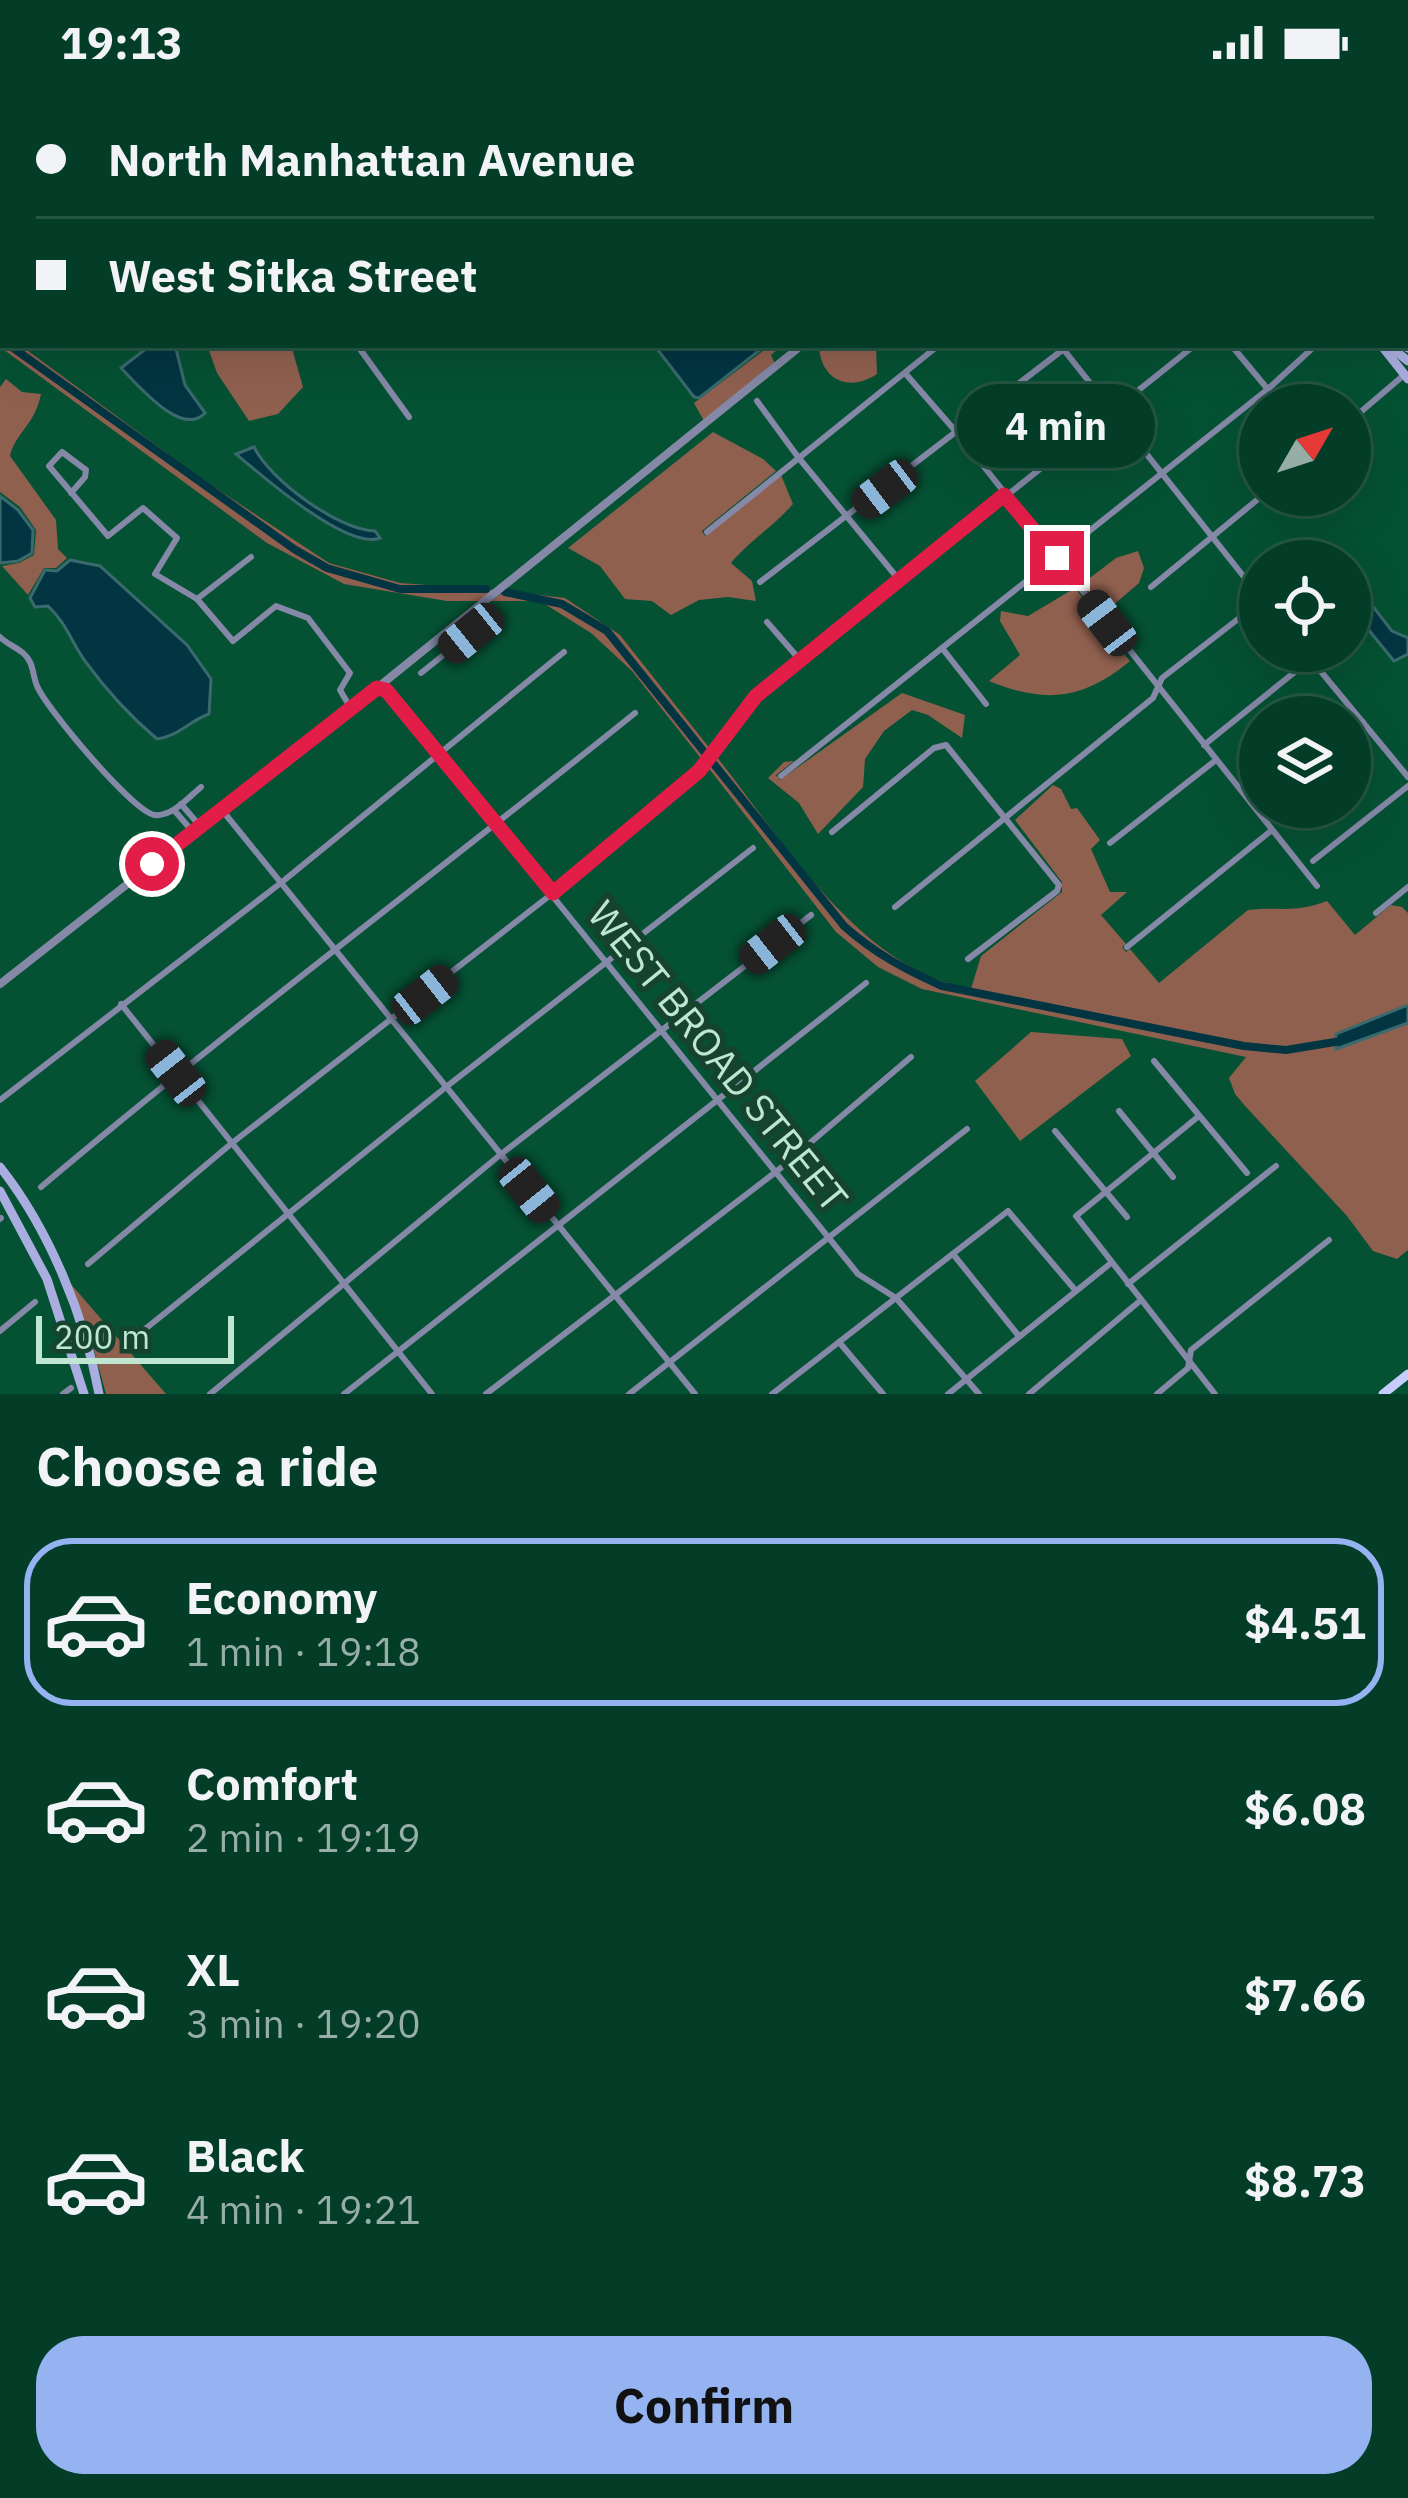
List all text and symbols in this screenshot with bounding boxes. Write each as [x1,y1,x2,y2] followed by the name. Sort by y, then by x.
[60,13,183,71] text: 19:13
[108,130,635,188] text: North Manhattan Avenue
[108,246,477,304] text: West Sitka Street
[958,384,1156,468] callout: 4 min
[1239,384,1371,516] north arrow
[1239,384,1371,828] map controls
[1005,400,1107,451] text: 4 min
[845,453,925,525] car
[1030,531,1084,585] route end
[1239,540,1371,672] button: locate
[1071,583,1143,663] car
[432,596,510,670] car
[1239,696,1371,828] button: layers
[125,837,179,891] route start
[577,890,860,1222] street label: WEST BROAD STREET
[734,908,812,980] car
[386,959,464,1031] car
[140,1034,212,1112] car
[492,1151,566,1229] car
[36,1310,234,1363] scale bar
[54,1315,150,1358] text: 200 m
[36,1431,378,1501] text: Choose a ride
[42,1568,150,1676] icon: car
[186,1568,377,1626] text: Economy
[1244,1593,1366,1651] text: $4.51
[186,1626,421,1677] text: 1 min · 19:18
[42,1754,150,1862] icon: car
[186,1754,358,1812] text: Comfort
[1244,1779,1366,1837] text: $6.08
[186,1812,421,1863] text: 2 min · 19:19
[42,1940,150,2048] icon: car
[186,1940,240,1998] text: XL
[1244,1965,1366,2023] text: $7.66
[186,1998,421,2049] text: 3 min · 19:20
[42,2126,150,2234] icon: car
[186,2126,305,2184] text: Black
[1244,2151,1366,2209] text: $8.73
[186,2184,421,2235] text: 4 min · 19:21
[36,2336,1372,2474] button: Confirm

